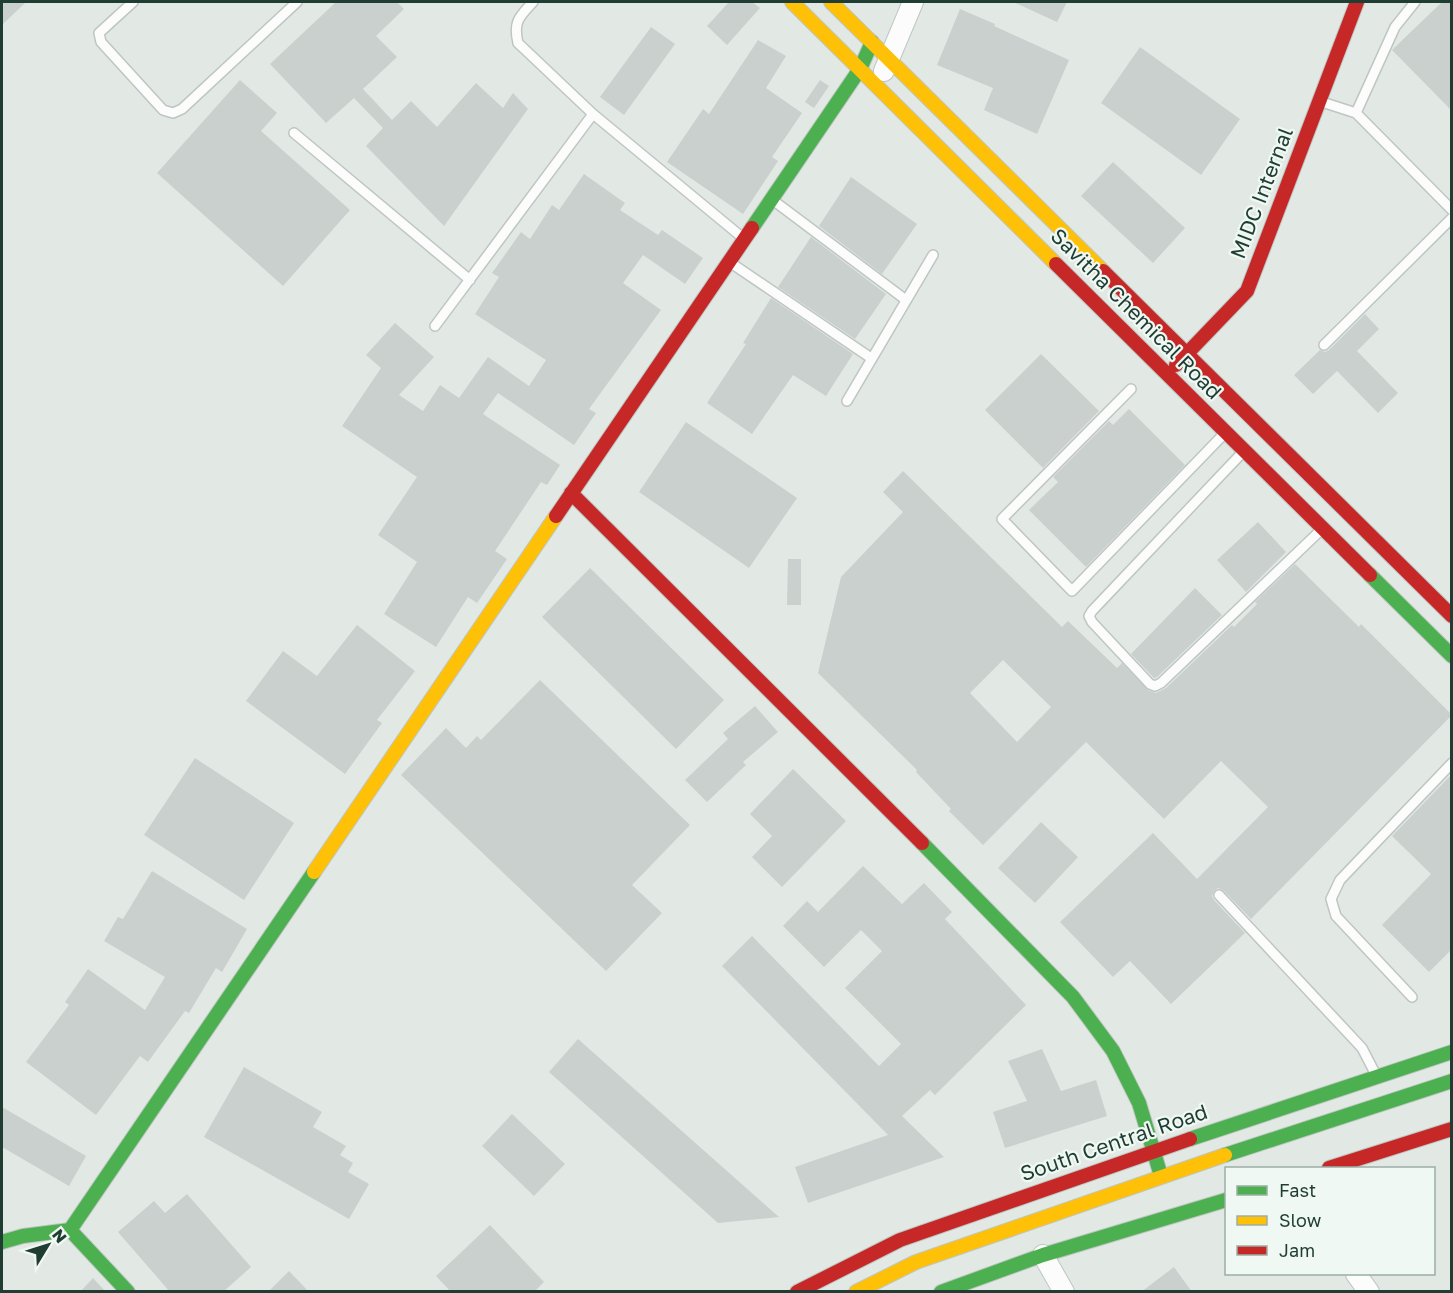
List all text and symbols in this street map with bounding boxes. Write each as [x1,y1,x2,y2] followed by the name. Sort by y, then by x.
[1224,123,1298,262] street label: MIDC Internal
[1046,222,1228,404] street label: Savitha Chemical Road
[1017,1098,1211,1186] street label: South Central Road
[1225,1167,1435,1275] legend
[1279,1179,1316,1201] text: Fast
[1279,1209,1322,1231] text: Slow
[18,1215,78,1275] north arrow
[48,1225,71,1247] text: N
[1279,1239,1315,1261] text: Jam

